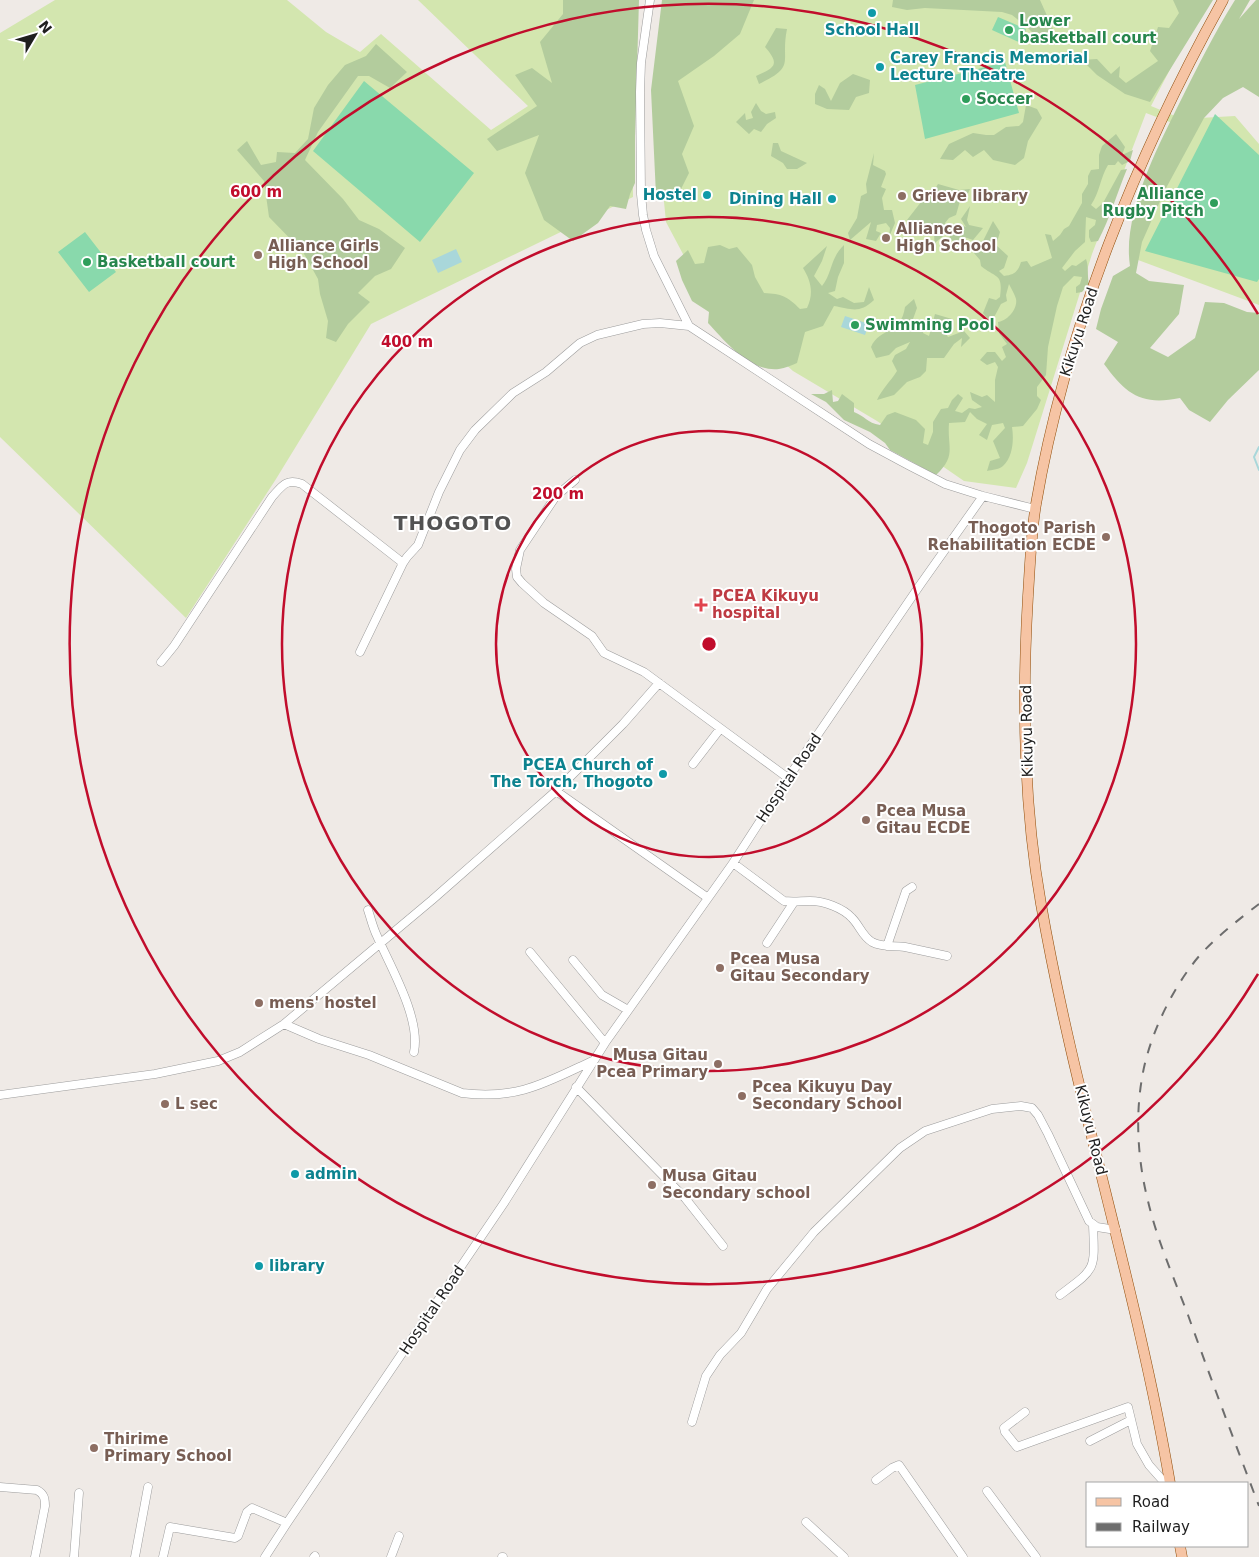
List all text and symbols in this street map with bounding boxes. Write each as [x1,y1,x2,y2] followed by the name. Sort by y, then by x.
[866,7,878,19] marker: School Hall
[10,10,60,60] north arrow
[1019,12,1157,47] place label: Lower basketball court
[35,17,55,37] text: N
[825,21,919,39] place label: School Hall
[1003,24,1015,36] marker: Lower basketball court
[890,49,1088,84] place label: Carey Francis Memorial Lecture Theatre
[874,61,886,73] marker: Carey Francis Memorial Lecture Theatre
[976,90,1033,108] place label: Soccer
[960,93,972,105] marker: Soccer
[230,183,282,201] text: 600 m
[1102,185,1204,220] place label: Alliance Rugby Pitch
[643,186,697,204] place label: Hostel
[912,187,1028,205] place label: Grieve library
[701,189,713,201] marker: Hostel
[729,190,822,208] place label: Dining Hall
[896,190,908,202] marker: Grieve library
[826,193,838,205] marker: Dining Hall
[1208,197,1220,209] marker: Alliance Rugby Pitch
[896,220,996,255] place label: Alliance High School
[880,232,892,244] marker: Alliance High School
[268,237,379,272] place label: Alliance Girls High School
[252,249,264,261] marker: Alliance Girls High School
[97,253,235,271] place label: Basketball court
[81,256,93,268] marker: Basketball court
[1056,285,1102,379] street label: Kikuyu Road
[865,316,995,334] place label: Swimming Pool
[849,319,861,331] marker: Swimming Pool
[381,333,433,351] text: 400 m
[532,485,584,503] text: 200 m
[394,511,512,535] district label: THOGOTO
[928,519,1096,554] place label: Thogoto Parish Rehabilitation ECDE
[1100,531,1112,543] marker: Thogoto Parish Rehabilitation ECDE
[712,587,819,622] place label: PCEA Kikuyu hospital
[694,598,708,612] marker: PCEA Kikuyu hospital
[700,635,718,653] centre of rings
[1017,685,1037,777] street label: Kikuyu Road
[753,730,825,826] street label: Hospital Road
[491,756,653,791] place label: PCEA Church of The Torch, Thogoto
[657,768,669,780] marker: PCEA Church of The Torch, Thogoto
[876,802,971,837] place label: Pcea Musa Gitau ECDE
[860,814,872,826] marker: Pcea Musa Gitau ECDE
[730,950,870,985] place label: Pcea Musa Gitau Secondary
[714,962,726,974] marker: Pcea Musa Gitau Secondary
[269,994,377,1012] place label: mens' hostel
[253,997,265,1009] marker: mens' hostel
[596,1046,708,1081] place label: Musa Gitau Pcea Primary
[712,1058,724,1070] marker: Musa Gitau Pcea Primary
[752,1078,902,1113] place label: Pcea Kikuyu Day Secondary School
[1071,1083,1111,1177] street label: Kikuyu Road
[736,1090,748,1102] marker: Pcea Kikuyu Day Secondary School
[175,1095,218,1113] place label: L sec
[159,1098,171,1110] marker: L sec
[305,1165,357,1183] place label: admin
[662,1167,810,1202] place label: Musa Gitau Secondary school
[289,1168,301,1180] marker: admin
[646,1179,658,1191] marker: Musa Gitau Secondary school
[269,1257,325,1275] place label: library
[253,1260,265,1272] marker: library
[396,1262,468,1358] street label: Hospital Road
[104,1430,232,1465] place label: Thirime Primary School
[88,1442,100,1454] marker: Thirime Primary School
[1086,1482,1249,1547] legend
[1132,1493,1170,1511] text: Road
[1132,1518,1190,1536] text: Railway

